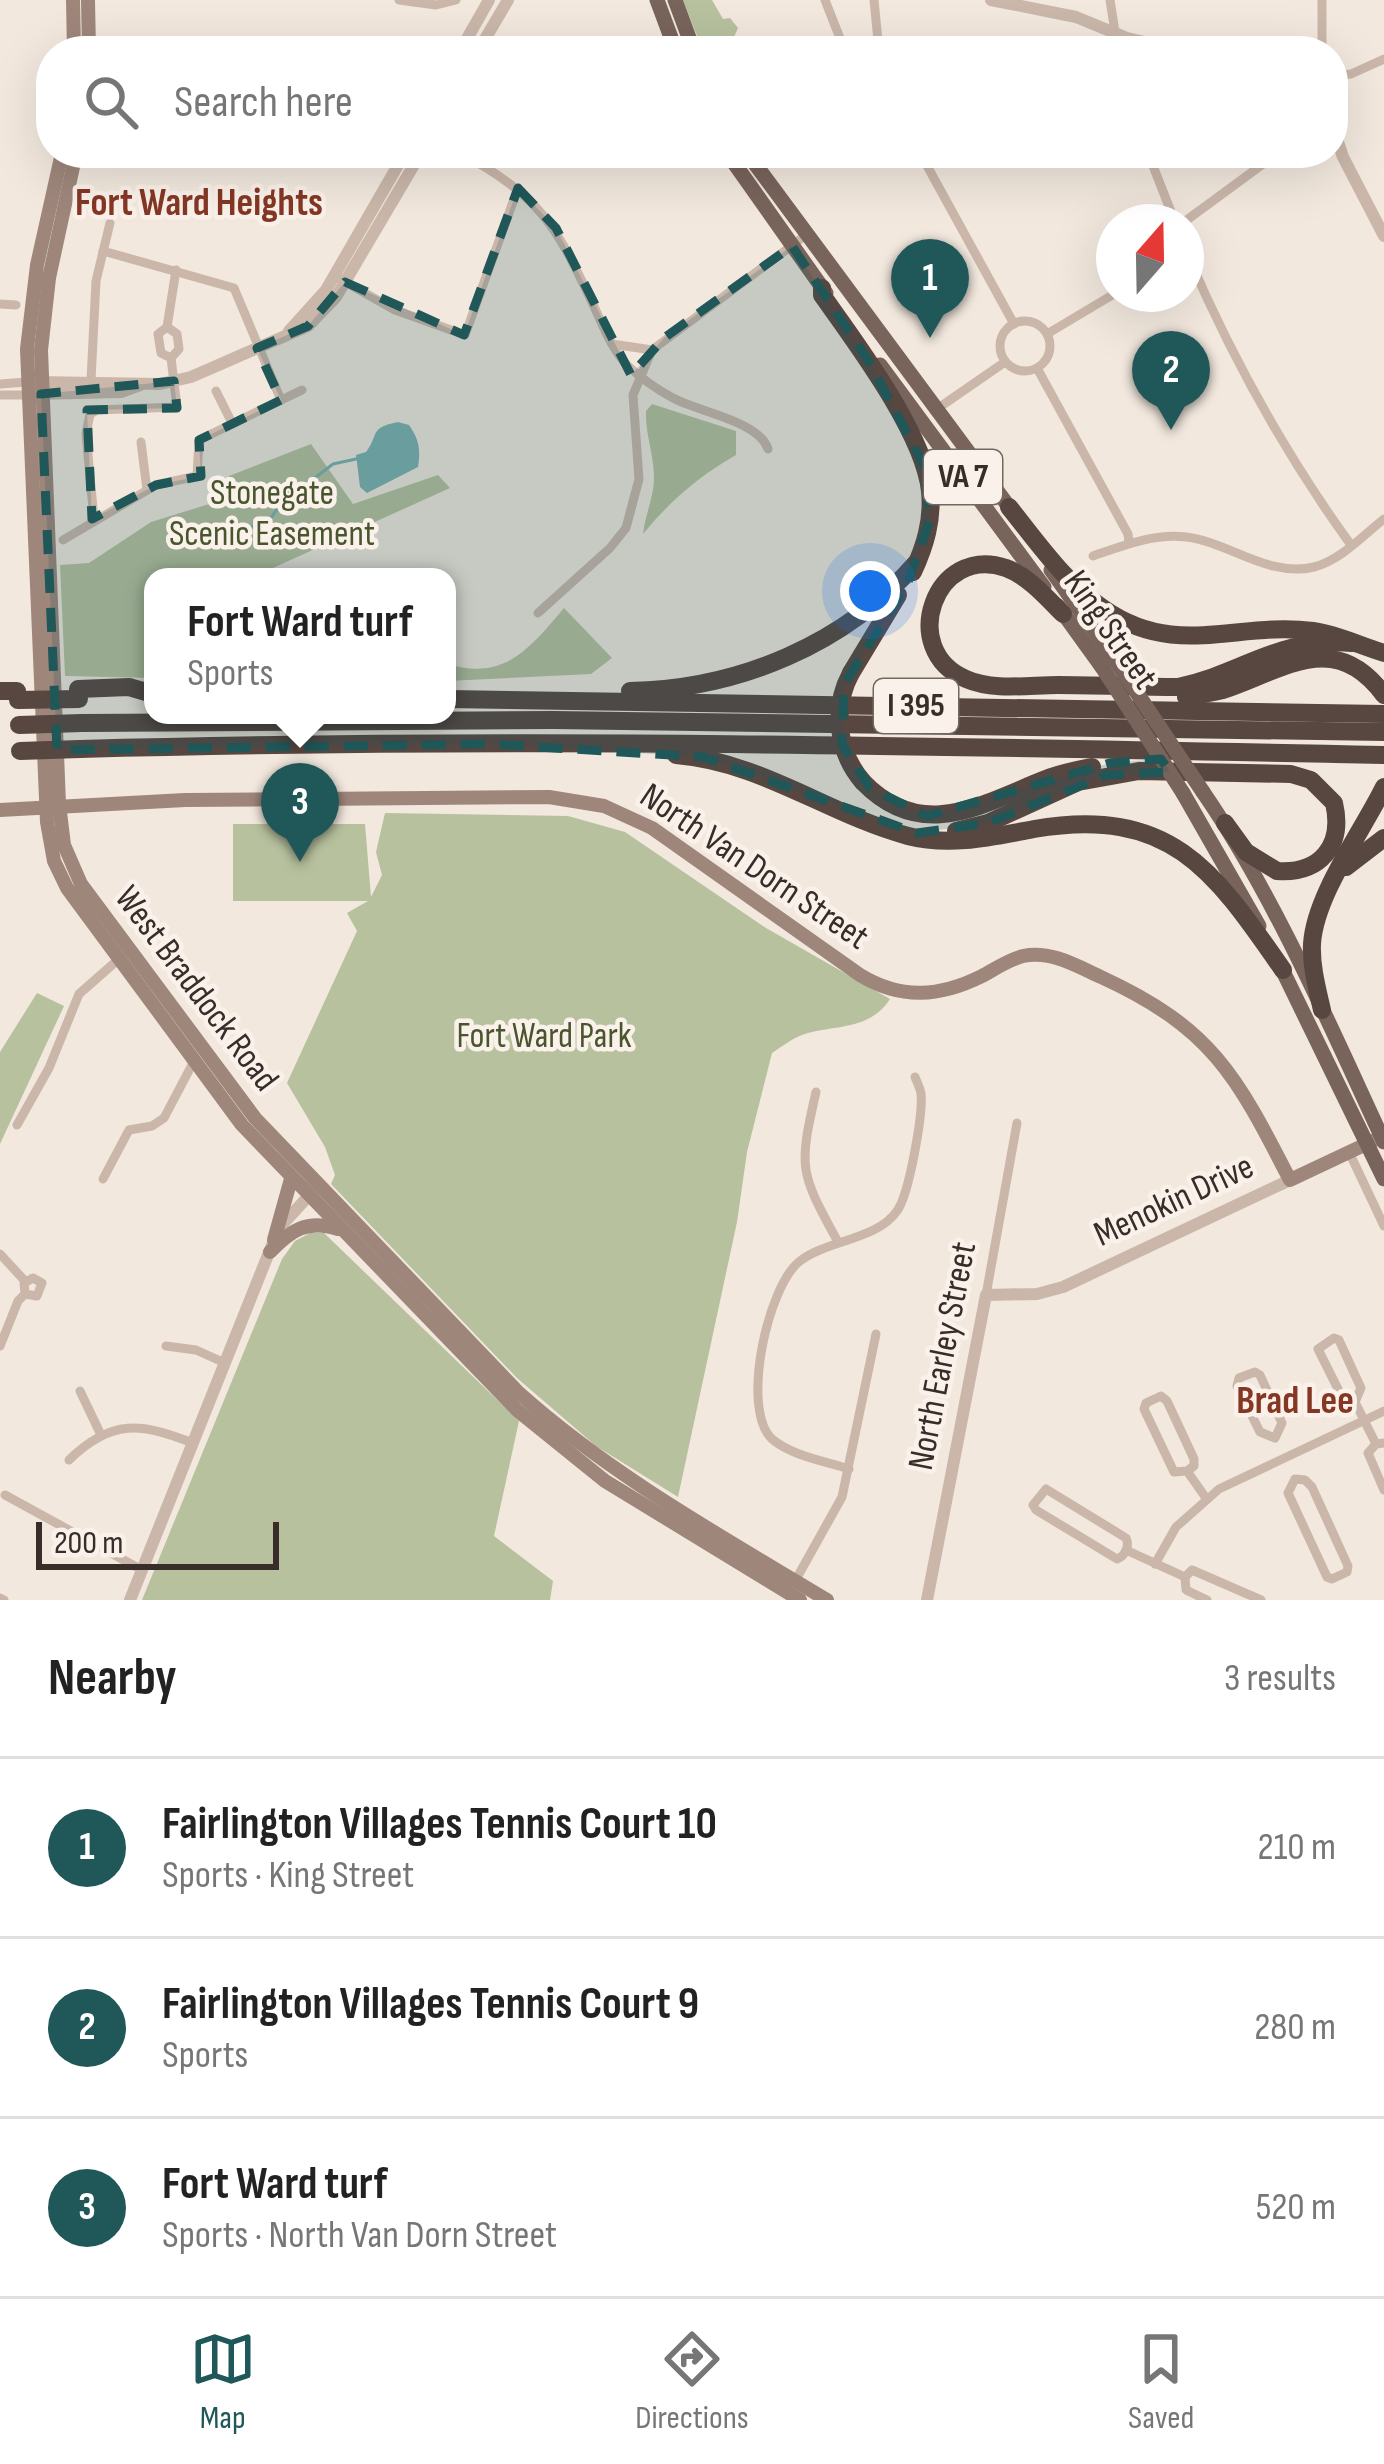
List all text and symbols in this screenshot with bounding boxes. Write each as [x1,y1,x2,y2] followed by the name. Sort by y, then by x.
[36,36,1348,168] search box
[78,69,144,135] icon: search
[174,75,353,130] text: Search here
[75,180,323,227] district label: Fort Ward Heights
[1096,204,1204,312] north arrow
[891,239,969,338] pin: 1
[1132,331,1210,430] pin: 2
[924,450,1002,504] road number: VA 7
[169,472,375,556] park label: Stonegate Scenic Easement
[840,561,900,621] your location
[1054,563,1166,697] street label: King Street
[144,568,456,724] popup
[187,595,413,650] text: Fort Ward turf
[187,650,274,697] text: Sports
[874,679,958,733] road number: I 395
[261,763,339,862] pin: 3
[632,775,876,959] street label: North Van Dorn Street
[105,878,287,1100] street label: West Braddock Road
[456,1015,632,1058] park label: Fort Ward Park
[1088,1145,1260,1257] street label: Menokin Drive
[900,1238,986,1474] street label: North Earley Street
[1236,1378,1354,1425] district label: Brad Lee
[36,1516,279,1569] scale bar
[54,1523,123,1563] text: 200 m
[48,1648,177,1709] text: Nearby
[1224,1655,1336,1702] text: 3 results
[162,1797,717,1852] text: Fairlington Villages Tennis Court 10
[79,1824,95,1871] text: 1
[1258,1824,1336,1871] text: 210 m
[162,1852,414,1899] text: Sports · King Street
[162,1977,699,2032] text: Fairlington Villages Tennis Court 9
[78,2004,96,2051] text: 2
[1254,2004,1336,2051] text: 280 m
[162,2032,248,2079] text: Sports
[162,2157,387,2212] text: Fort Ward turf
[78,2184,96,2231] text: 3
[1256,2184,1336,2231] text: 520 m
[162,2212,557,2259] text: Sports · North Van Dorn Street
[190,2326,256,2438] tab: Map
[635,2326,749,2438] tab: Directions
[1128,2326,1194,2438] tab: Saved

